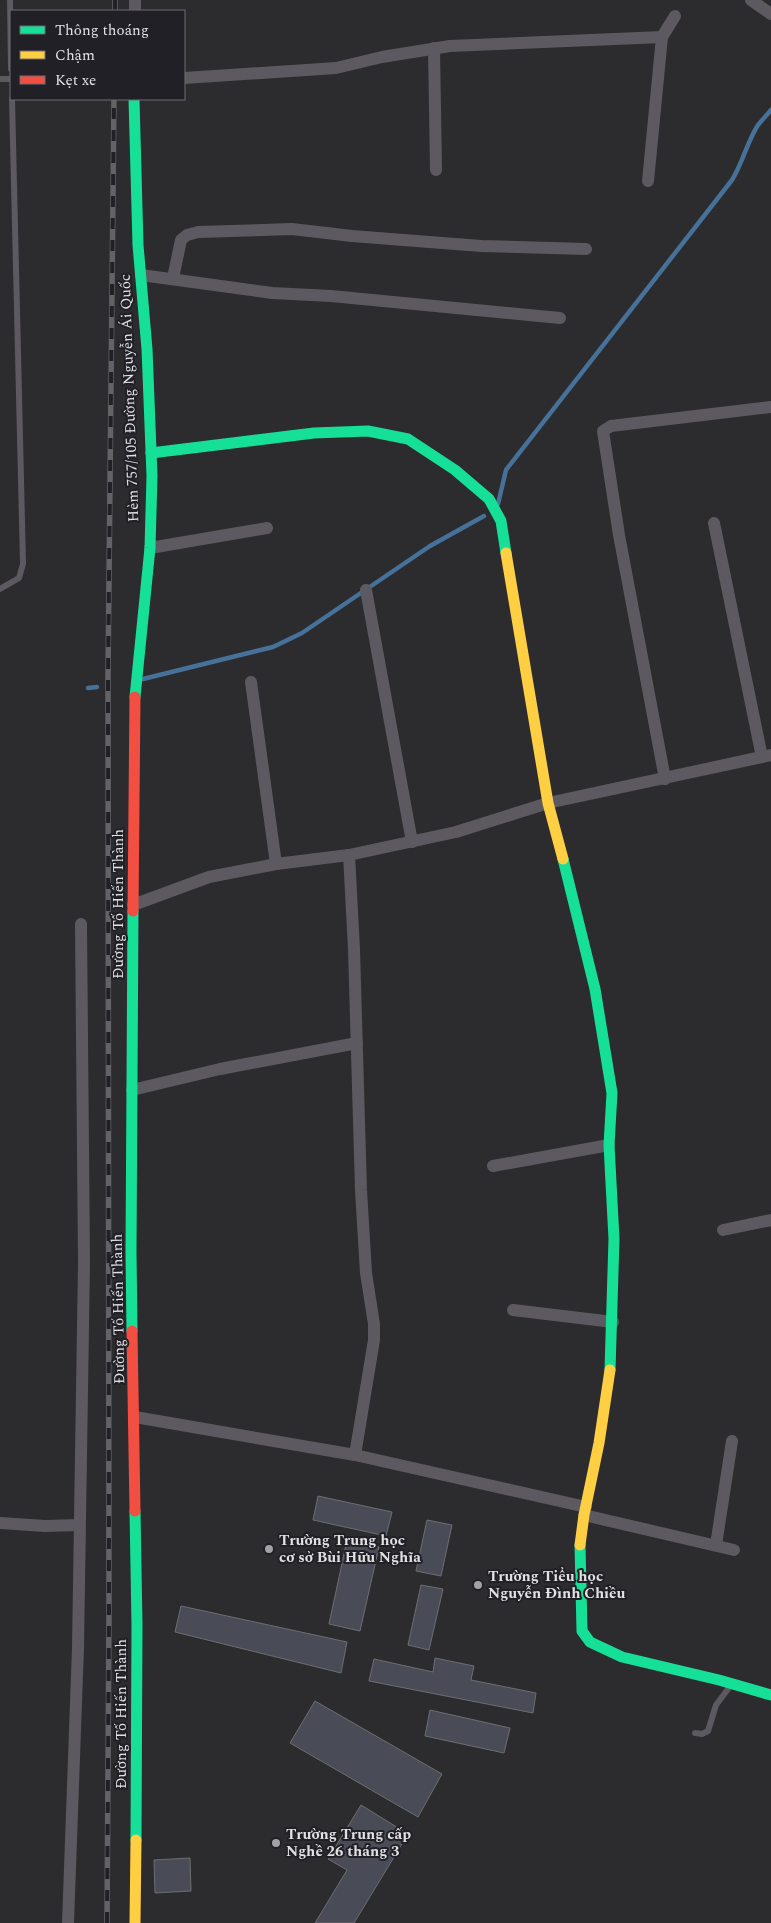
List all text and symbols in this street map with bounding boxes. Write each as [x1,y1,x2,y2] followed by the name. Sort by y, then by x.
[10,10,185,100] legend
[55,19,149,42] text: Thông thoáng
[55,44,95,67] text: Chậm
[55,69,96,92] text: Kẹt xe
[114,273,145,523] street label: Hẻm 757/105 Đường Nguyễn Ái Quốc
[107,829,130,979] street label: Đường Tố Hiến Thành
[106,1233,131,1384] street label: Đường Tố Hiến Thành
[279,1529,421,1569] place label: Trường Trung học cơ sở Bùi Hữu Nghĩa
[263,1543,275,1555] marker: Trường Trung học cơ sở Bùi Hữu Nghĩa
[488,1565,626,1605] place label: Trường Tiểu học Nguyễn Đình Chiều
[472,1579,484,1591] marker: Trường Tiểu học Nguyễn Đình Chiều
[110,1639,133,1789] street label: Đường Tố Hiến Thành
[286,1823,411,1863] place label: Trường Trung cấp Nghề 26 tháng 3
[270,1837,282,1849] marker: Trường Trung cấp Nghề 26 tháng 3

